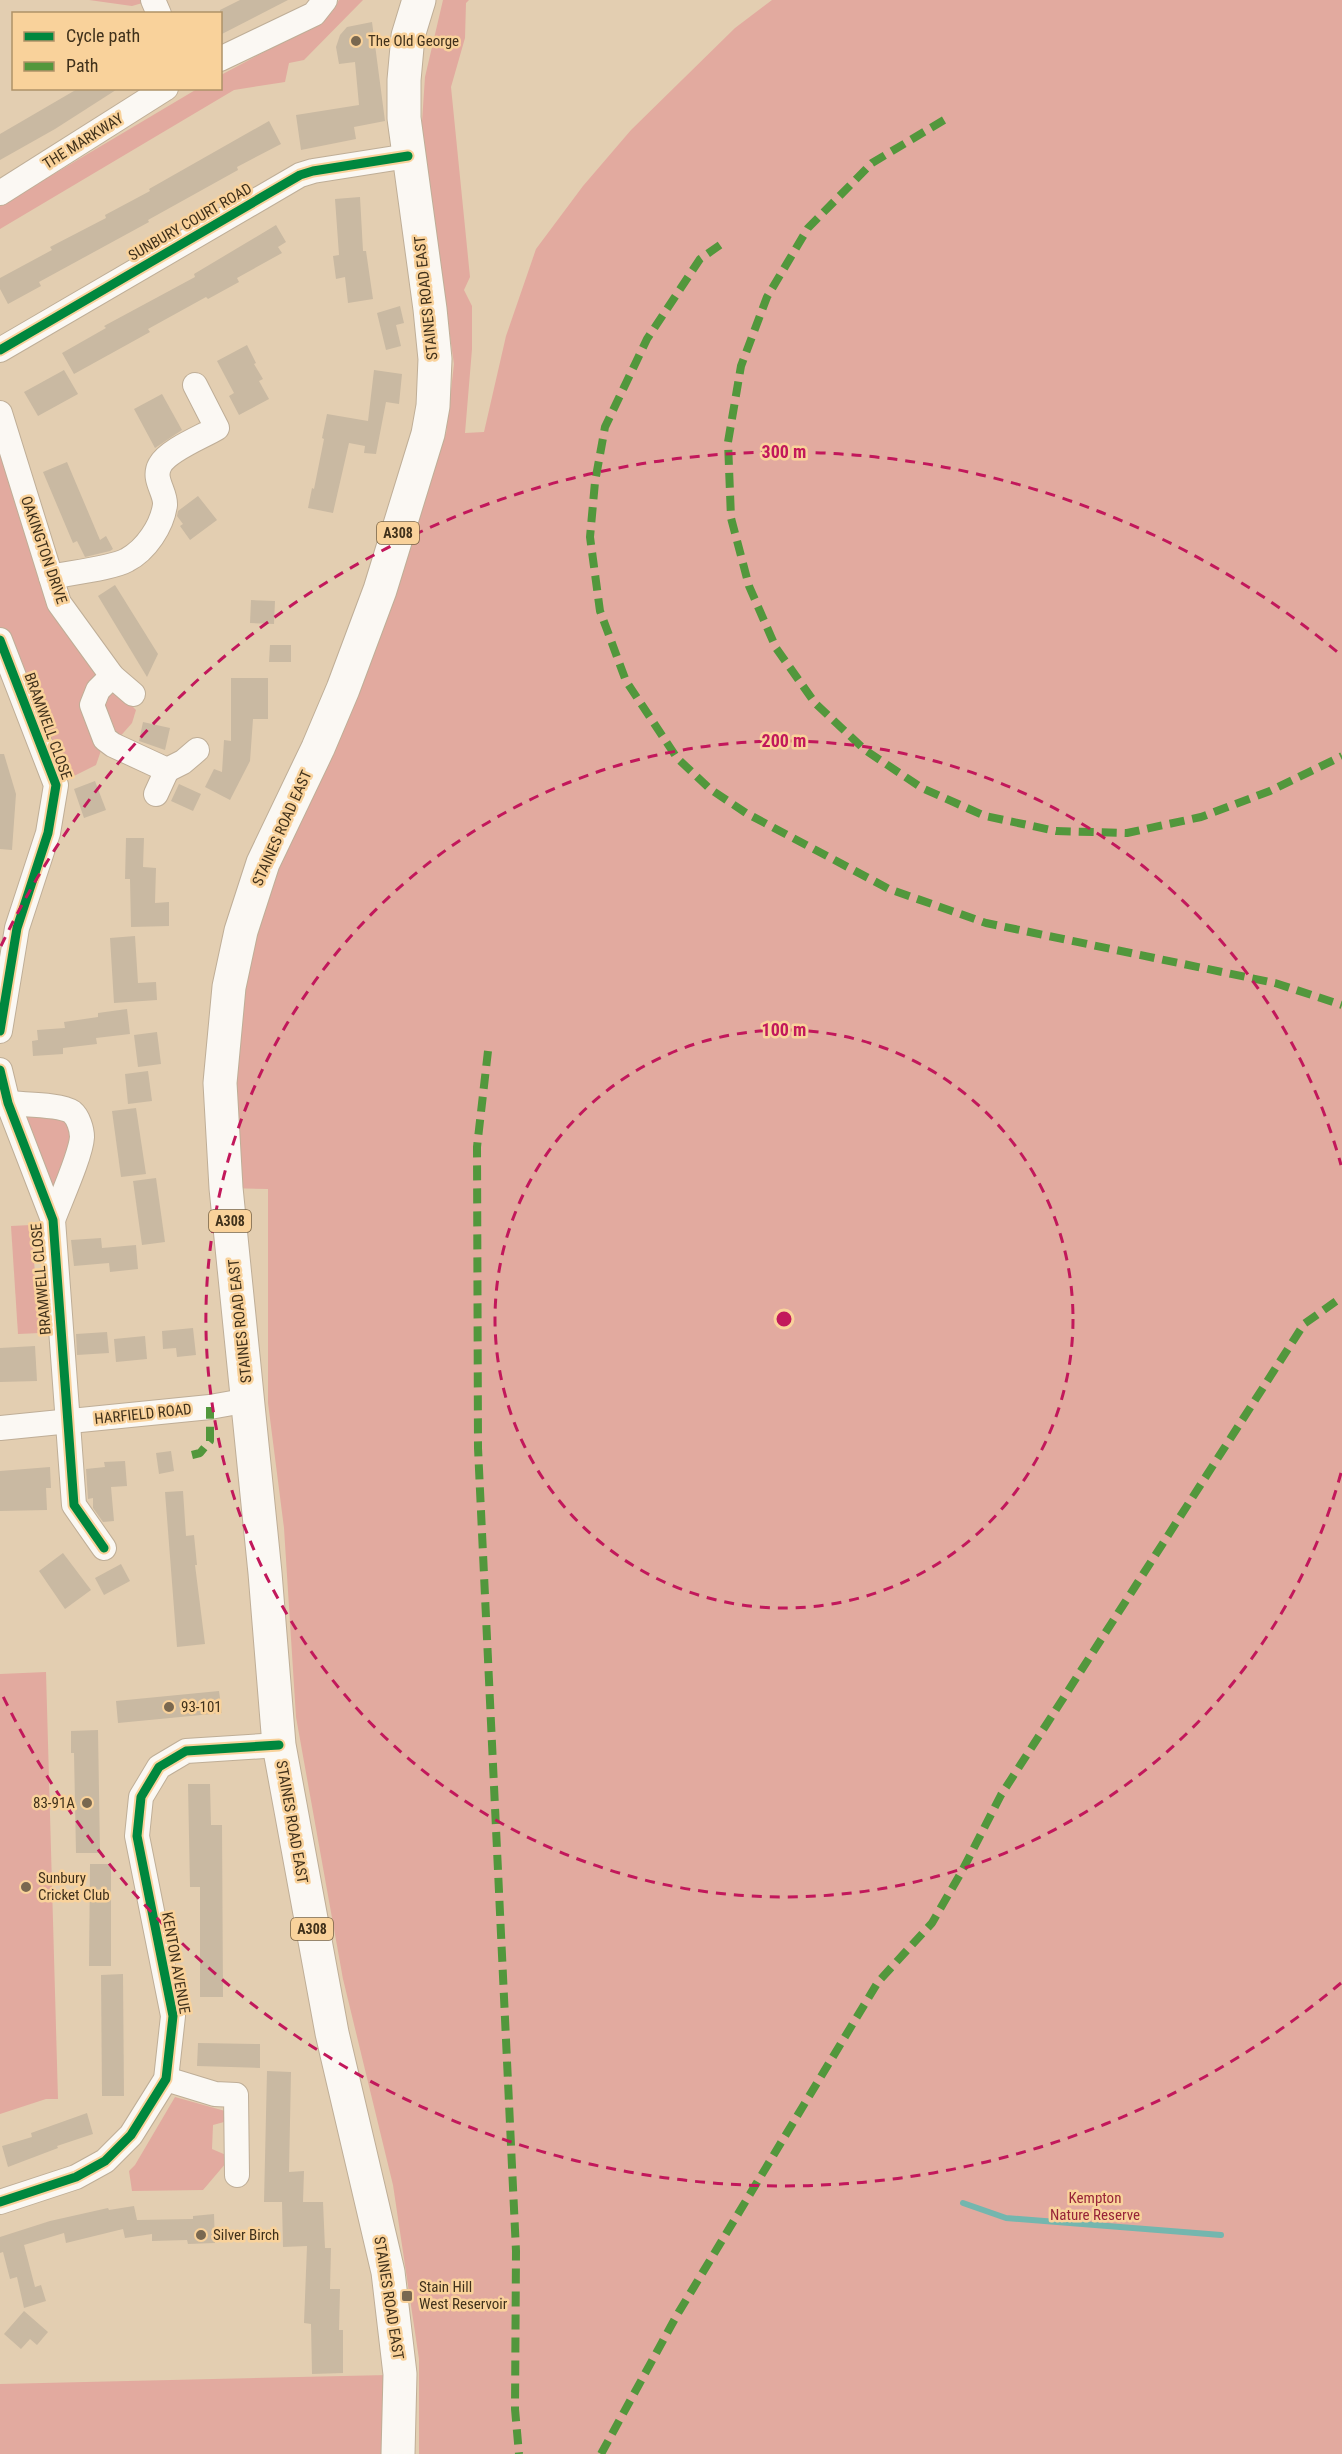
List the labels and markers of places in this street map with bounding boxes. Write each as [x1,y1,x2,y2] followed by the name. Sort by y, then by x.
[368,32,459,50] place label: The Old George
[349,34,363,48] marker: The Old George
[774,1309,794,1329] centre of rings
[181,1698,222,1716] place label: 93-101
[162,1700,176,1714] marker: 93-101
[33,1794,75,1812] place label: 83-91A
[80,1796,94,1810] marker: 83-91A
[38,1869,110,1904] place label: Sunbury Cricket Club
[19,1880,33,1894] marker: Sunbury Cricket Club
[213,2226,279,2244] place label: Silver Birch
[194,2228,208,2242] marker: Silver Birch
[419,2278,508,2313] place label: Stain Hill West Reservoir
[400,2289,414,2303] marker: Stain Hill West Reservoir

